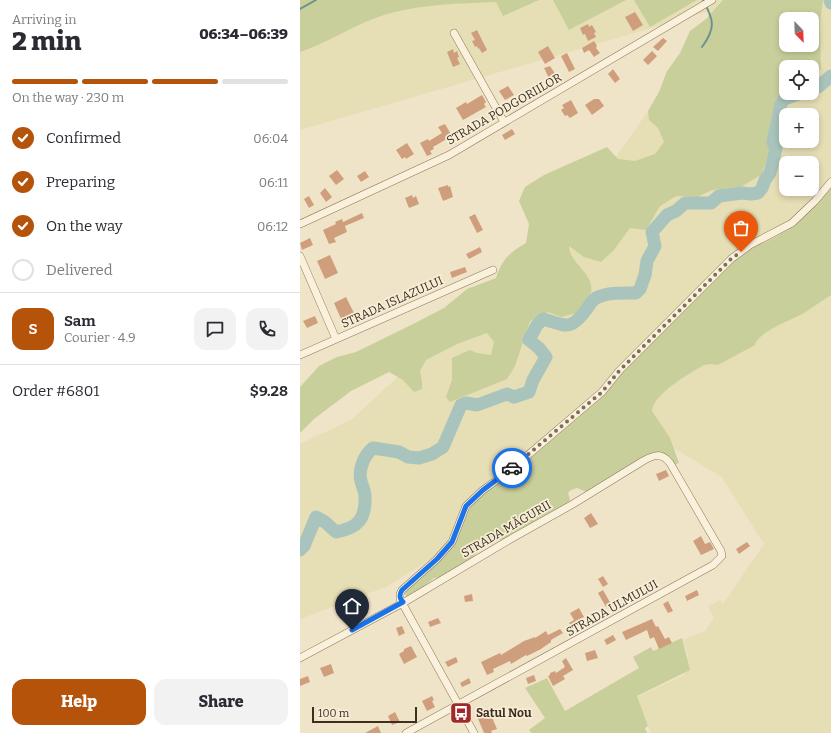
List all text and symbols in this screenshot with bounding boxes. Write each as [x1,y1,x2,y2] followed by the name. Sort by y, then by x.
[12,12,77,27] text: Arriving in
[779,12,819,52] north arrow
[779,12,819,196] map controls
[199,25,288,43] text: 06:34–06:39
[12,26,82,57] text: 2 min
[779,60,819,100] button: locate
[444,70,564,148] street label: STRADA PODGORIILOR
[12,90,124,105] text: On the way · 230 m
[779,108,819,148] button: +
[12,127,34,149] icon: check
[46,129,121,147] text: Confirmed
[253,131,288,146] text: 06:04
[779,156,819,196] button: −
[12,171,34,193] icon: check
[46,173,115,191] text: Preparing
[259,175,288,190] text: 06:11
[724,211,758,252] pin
[12,215,34,237] icon: check
[46,217,123,235] text: On the way
[730,217,752,239] icon: bag
[257,219,288,234] text: 06:12
[46,261,113,279] text: Delivered
[339,273,445,331] street label: STRADA ISLAZULUI
[194,308,236,350] button: chat
[246,308,288,350] button: phone
[64,312,96,330] text: Sam
[28,320,38,338] text: S
[64,330,136,345] text: Courier · 4.9
[12,382,99,400] text: Order #6801
[250,382,288,400] text: $9.28
[492,448,532,488] courier
[501,457,523,479] icon: car
[458,497,553,560] street label: STRADA MĂGURII
[564,577,660,639] street label: STRADA ULMULUI
[335,589,369,630] pin
[341,595,363,617] icon: home
[12,679,146,725] button: Help
[154,679,288,725] button: Share
[448,700,474,726] bus stop icon: Satul Nou
[312,705,417,724] scale bar
[476,706,532,720] place label: Satul Nou
[318,707,349,720] text: 100 m

